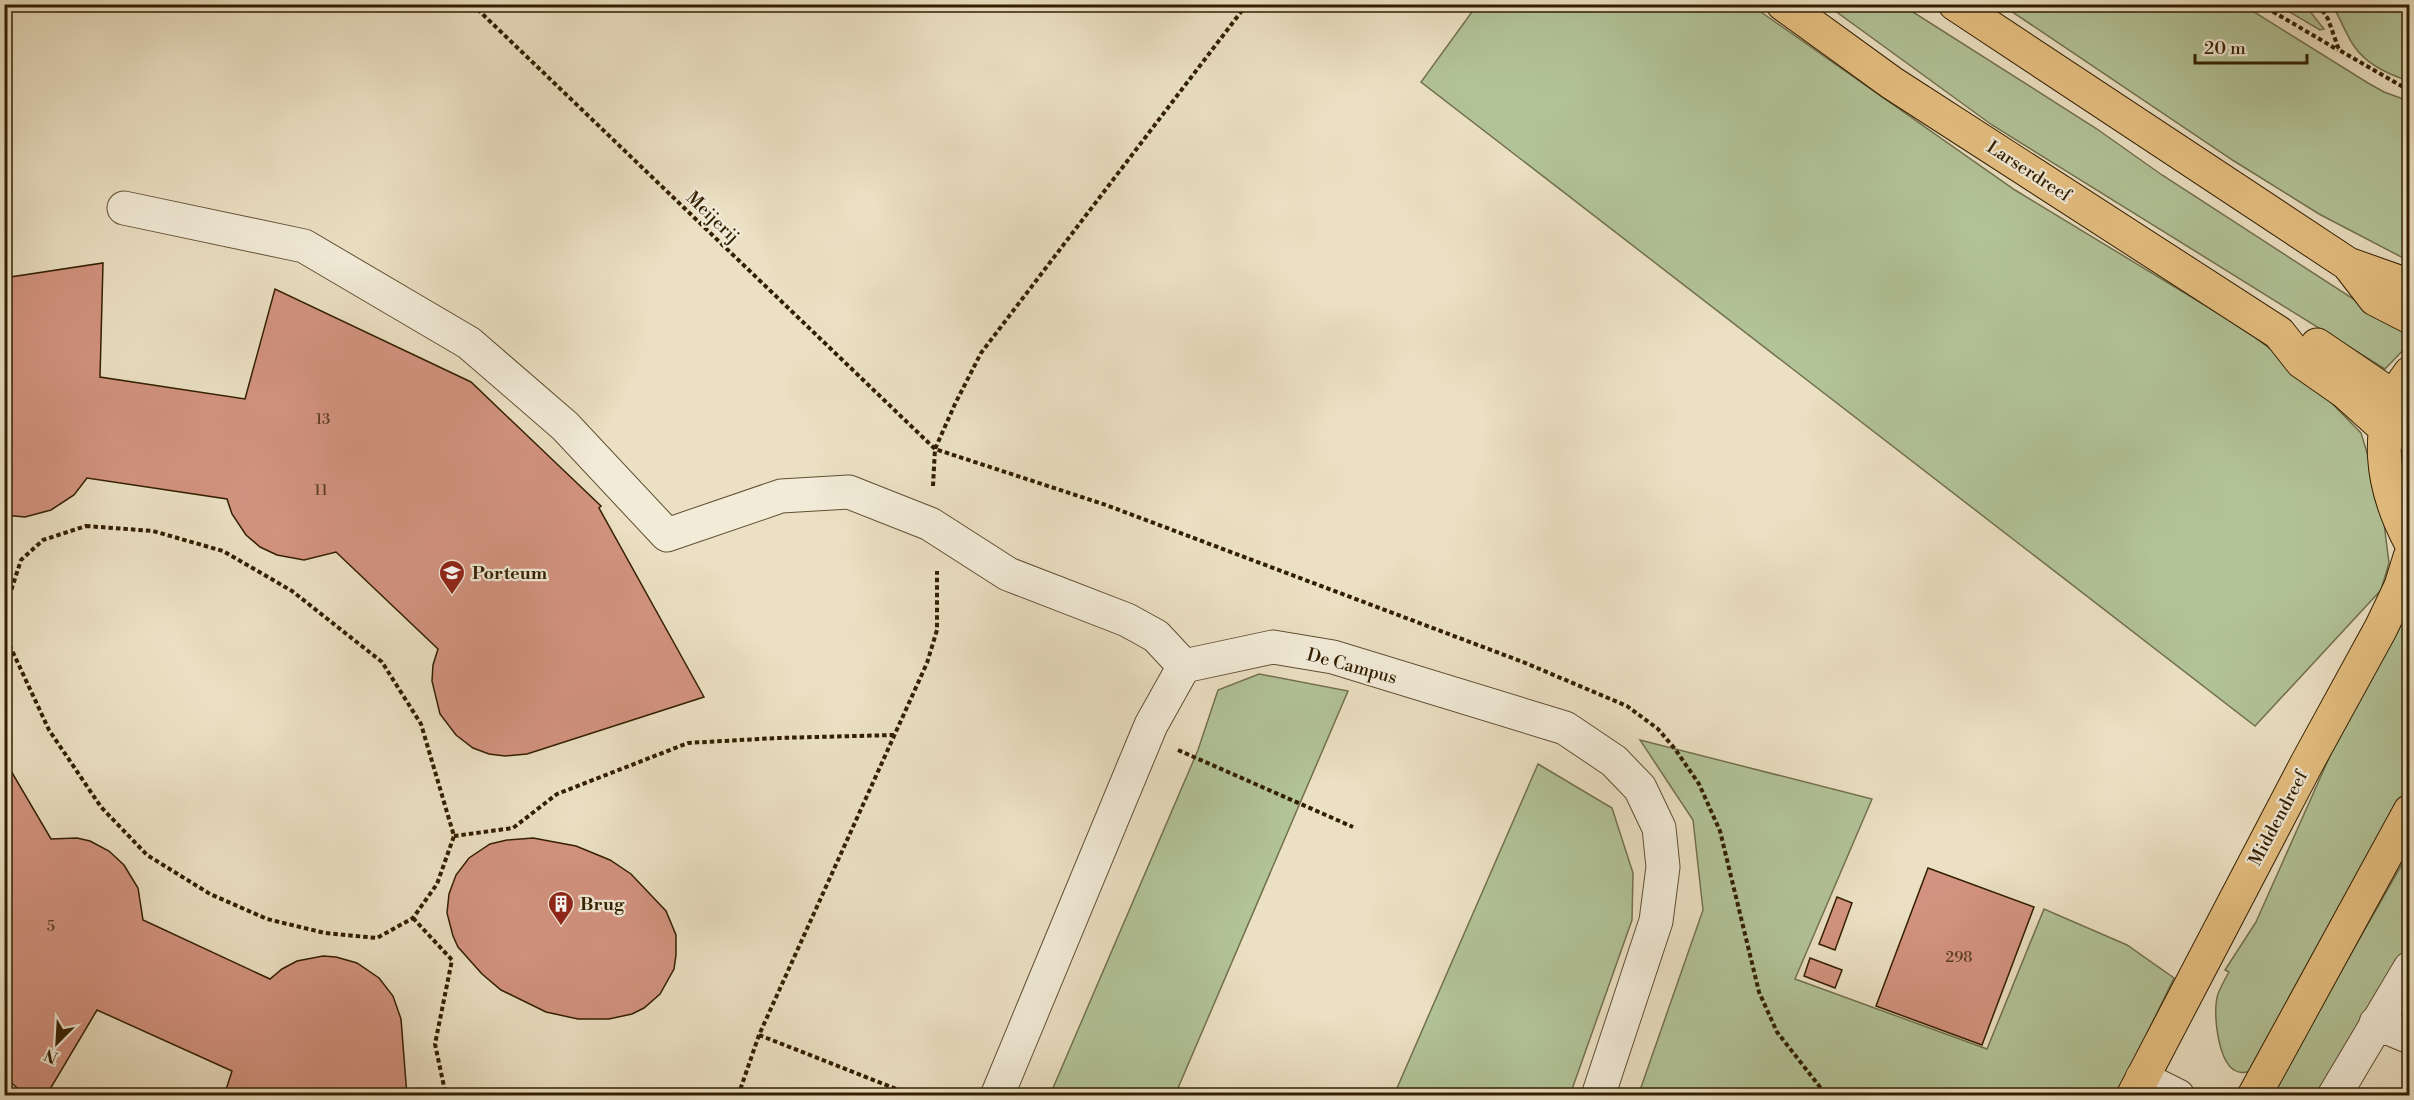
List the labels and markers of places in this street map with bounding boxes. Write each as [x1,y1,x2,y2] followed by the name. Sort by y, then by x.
[437,558,467,596] school or university icon: Porteum
[472,562,548,585] place label: Porteum
[546,889,576,927] building icon: Brug
[580,893,625,916] place label: Brug

